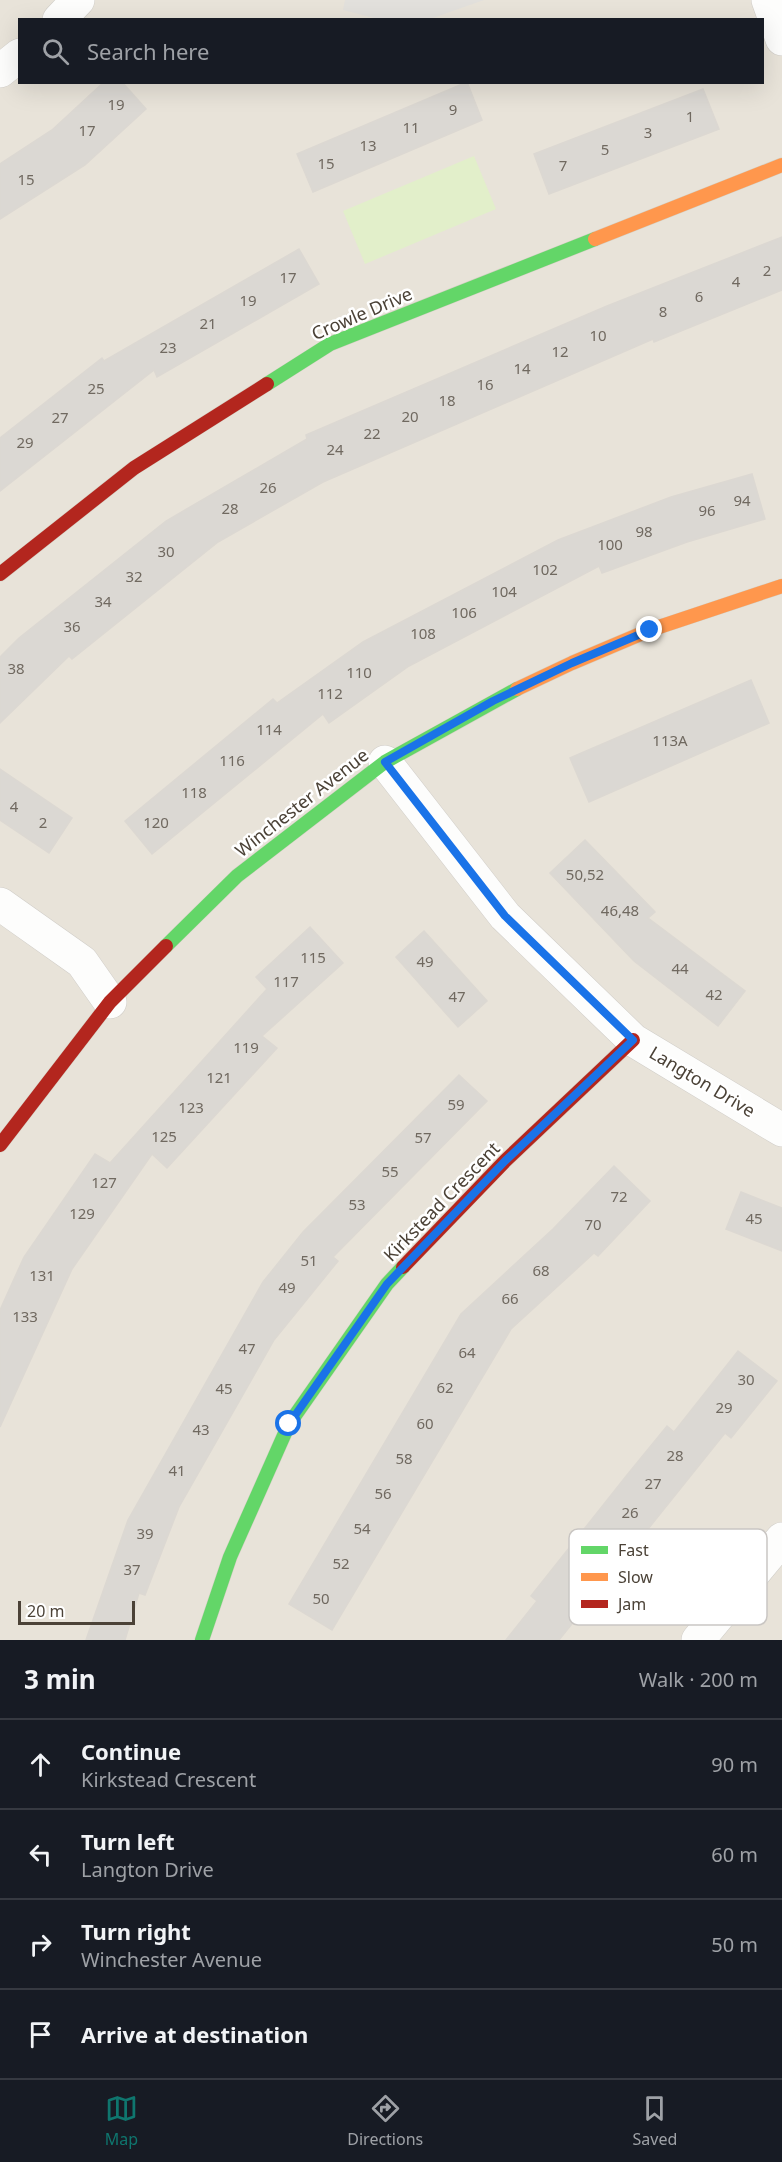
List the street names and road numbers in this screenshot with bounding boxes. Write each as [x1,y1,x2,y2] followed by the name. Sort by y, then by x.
[308,281,416,345] street label: Crowle Drive
[230,743,373,862] street label: Winchester Avenue
[645,1040,760,1122] street label: Langton Drive
[378,1136,505,1266] street label: Kirkstead Crescent

